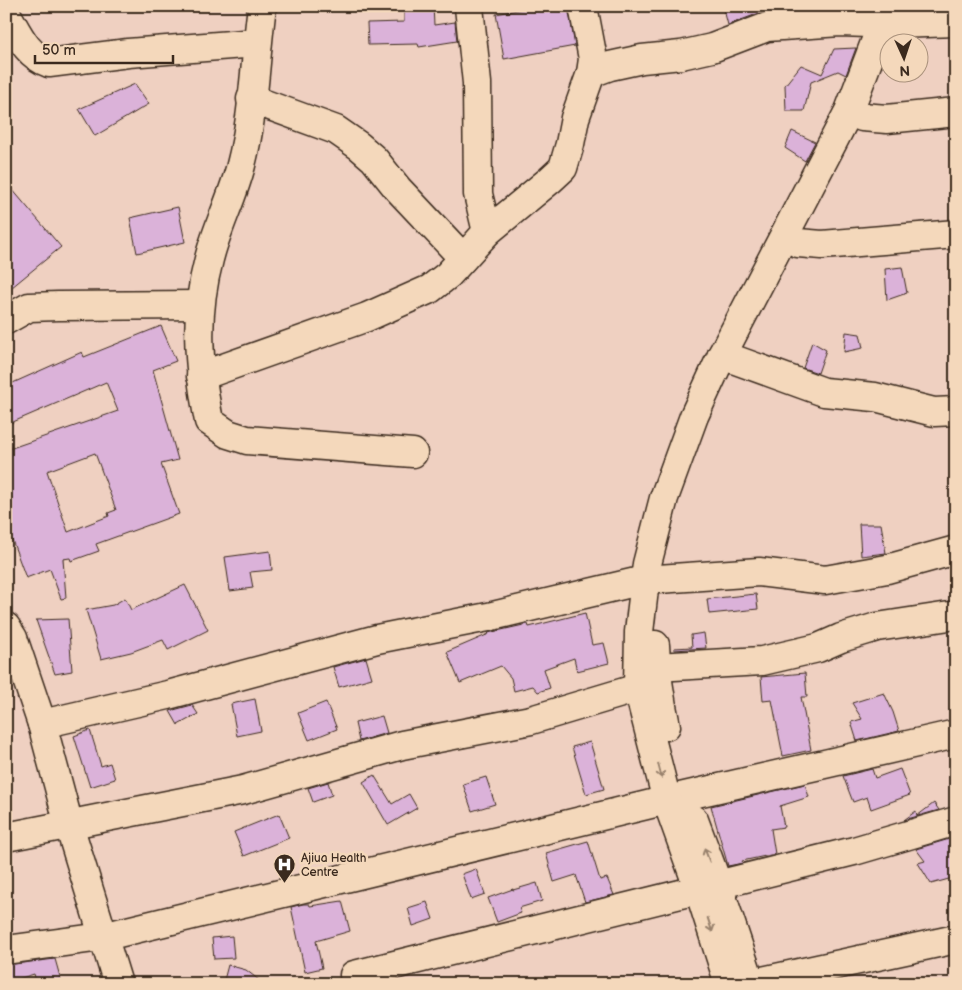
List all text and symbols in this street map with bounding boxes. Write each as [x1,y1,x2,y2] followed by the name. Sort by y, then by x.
[35,32,172,64] scale bar
[880,32,930,82] north arrow
[42,41,76,60] text: 50 m
[899,62,910,79] text: N
[656,763,665,779] one-way arrow
[702,848,711,863] one-way arrow
[301,851,367,880] place label: Ajiua Health Centre
[273,853,297,884] hospital icon: Ajiua Health Centre
[706,917,716,933] one-way arrow

